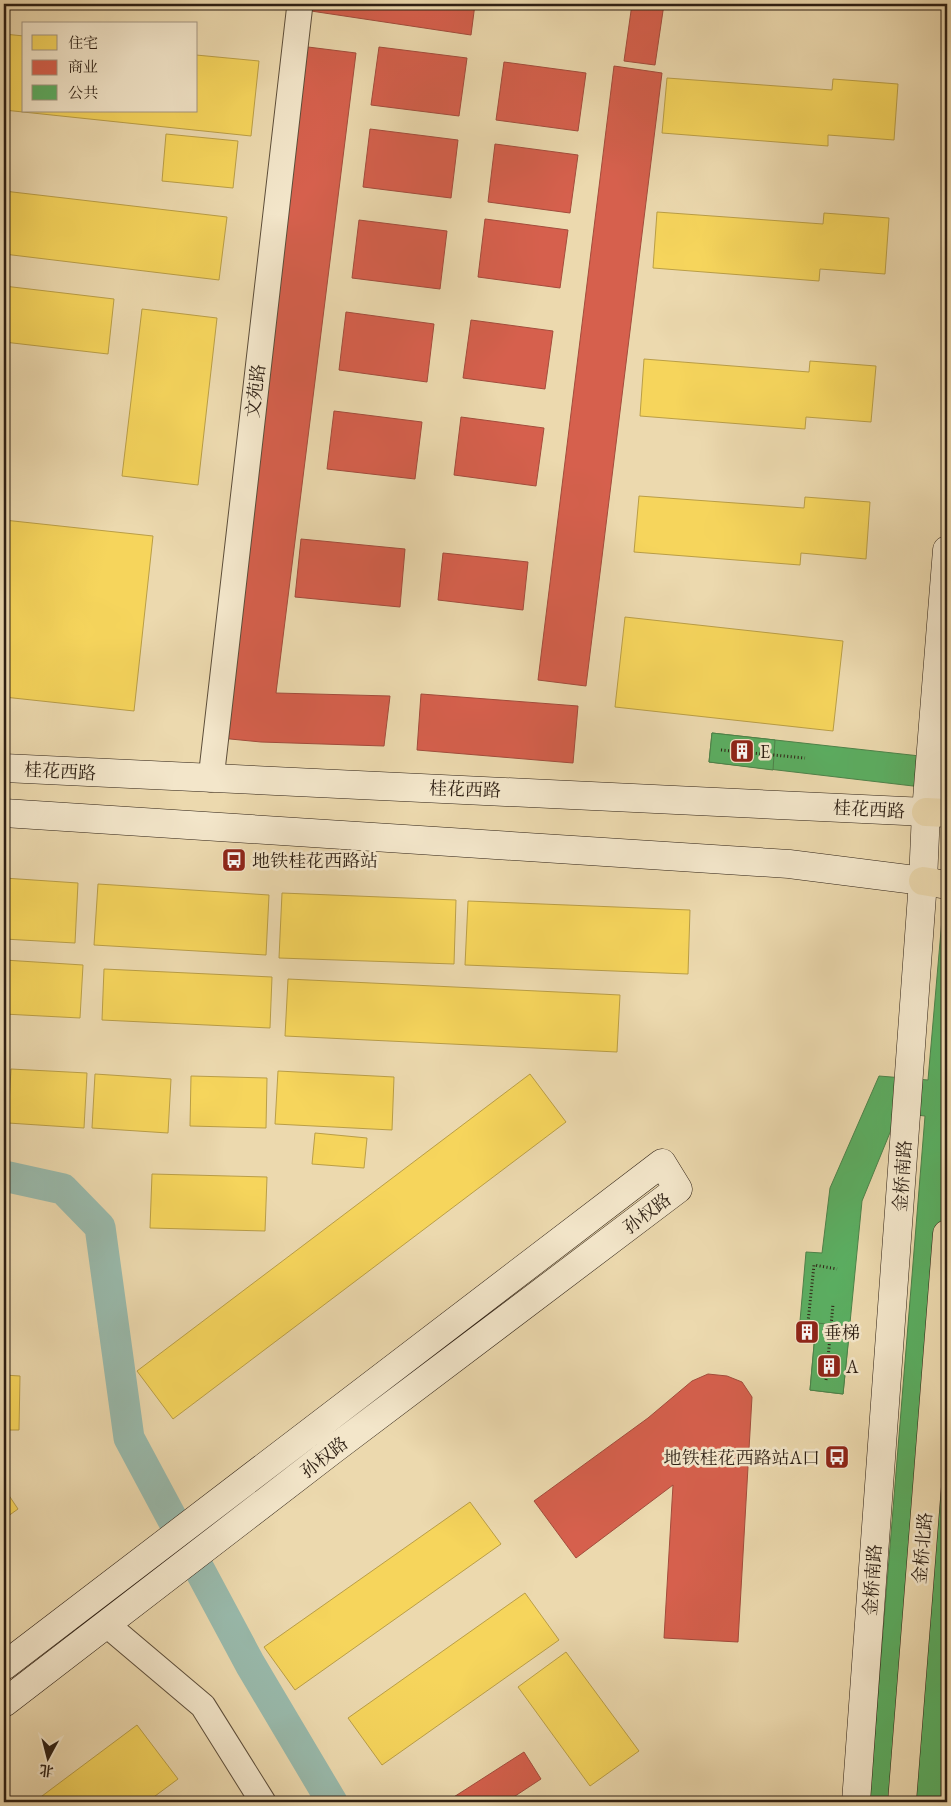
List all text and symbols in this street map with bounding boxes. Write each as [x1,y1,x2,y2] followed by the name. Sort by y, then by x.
[22,22,198,112] legend
[68,33,98,52] text: 住宅
[68,57,98,76] text: 商业
[68,83,98,102] text: 公共
[240,363,270,419] street label: 文苑路
[729,738,755,764] building icon: E
[760,740,770,763] place label: E
[23,758,97,784] street label: 桂花西路
[429,776,501,802] street label: 桂花西路
[832,796,906,822] street label: 桂花西路
[221,847,247,873] bus stop icon: 地铁桂花西路站
[252,849,378,872] place label: 地铁桂花西路站
[888,1139,916,1213] street label: 金桥南路
[619,1188,675,1238] street label: 孙权路
[794,1319,820,1345] building icon: 垂梯
[824,1321,860,1344] place label: 垂梯
[816,1353,842,1379] building icon: A
[845,1355,859,1378] place label: A
[296,1431,352,1483] street label: 孙权路
[824,1444,850,1470] bus stop icon: 地铁桂花西路站A口
[664,1446,820,1469] place label: 地铁桂花西路站A口
[907,1511,937,1585] street label: 金桥北路
[858,1543,886,1617] street label: 金桥南路
[22,1734,72,1784] north arrow
[38,1761,54,1781] text: 北

